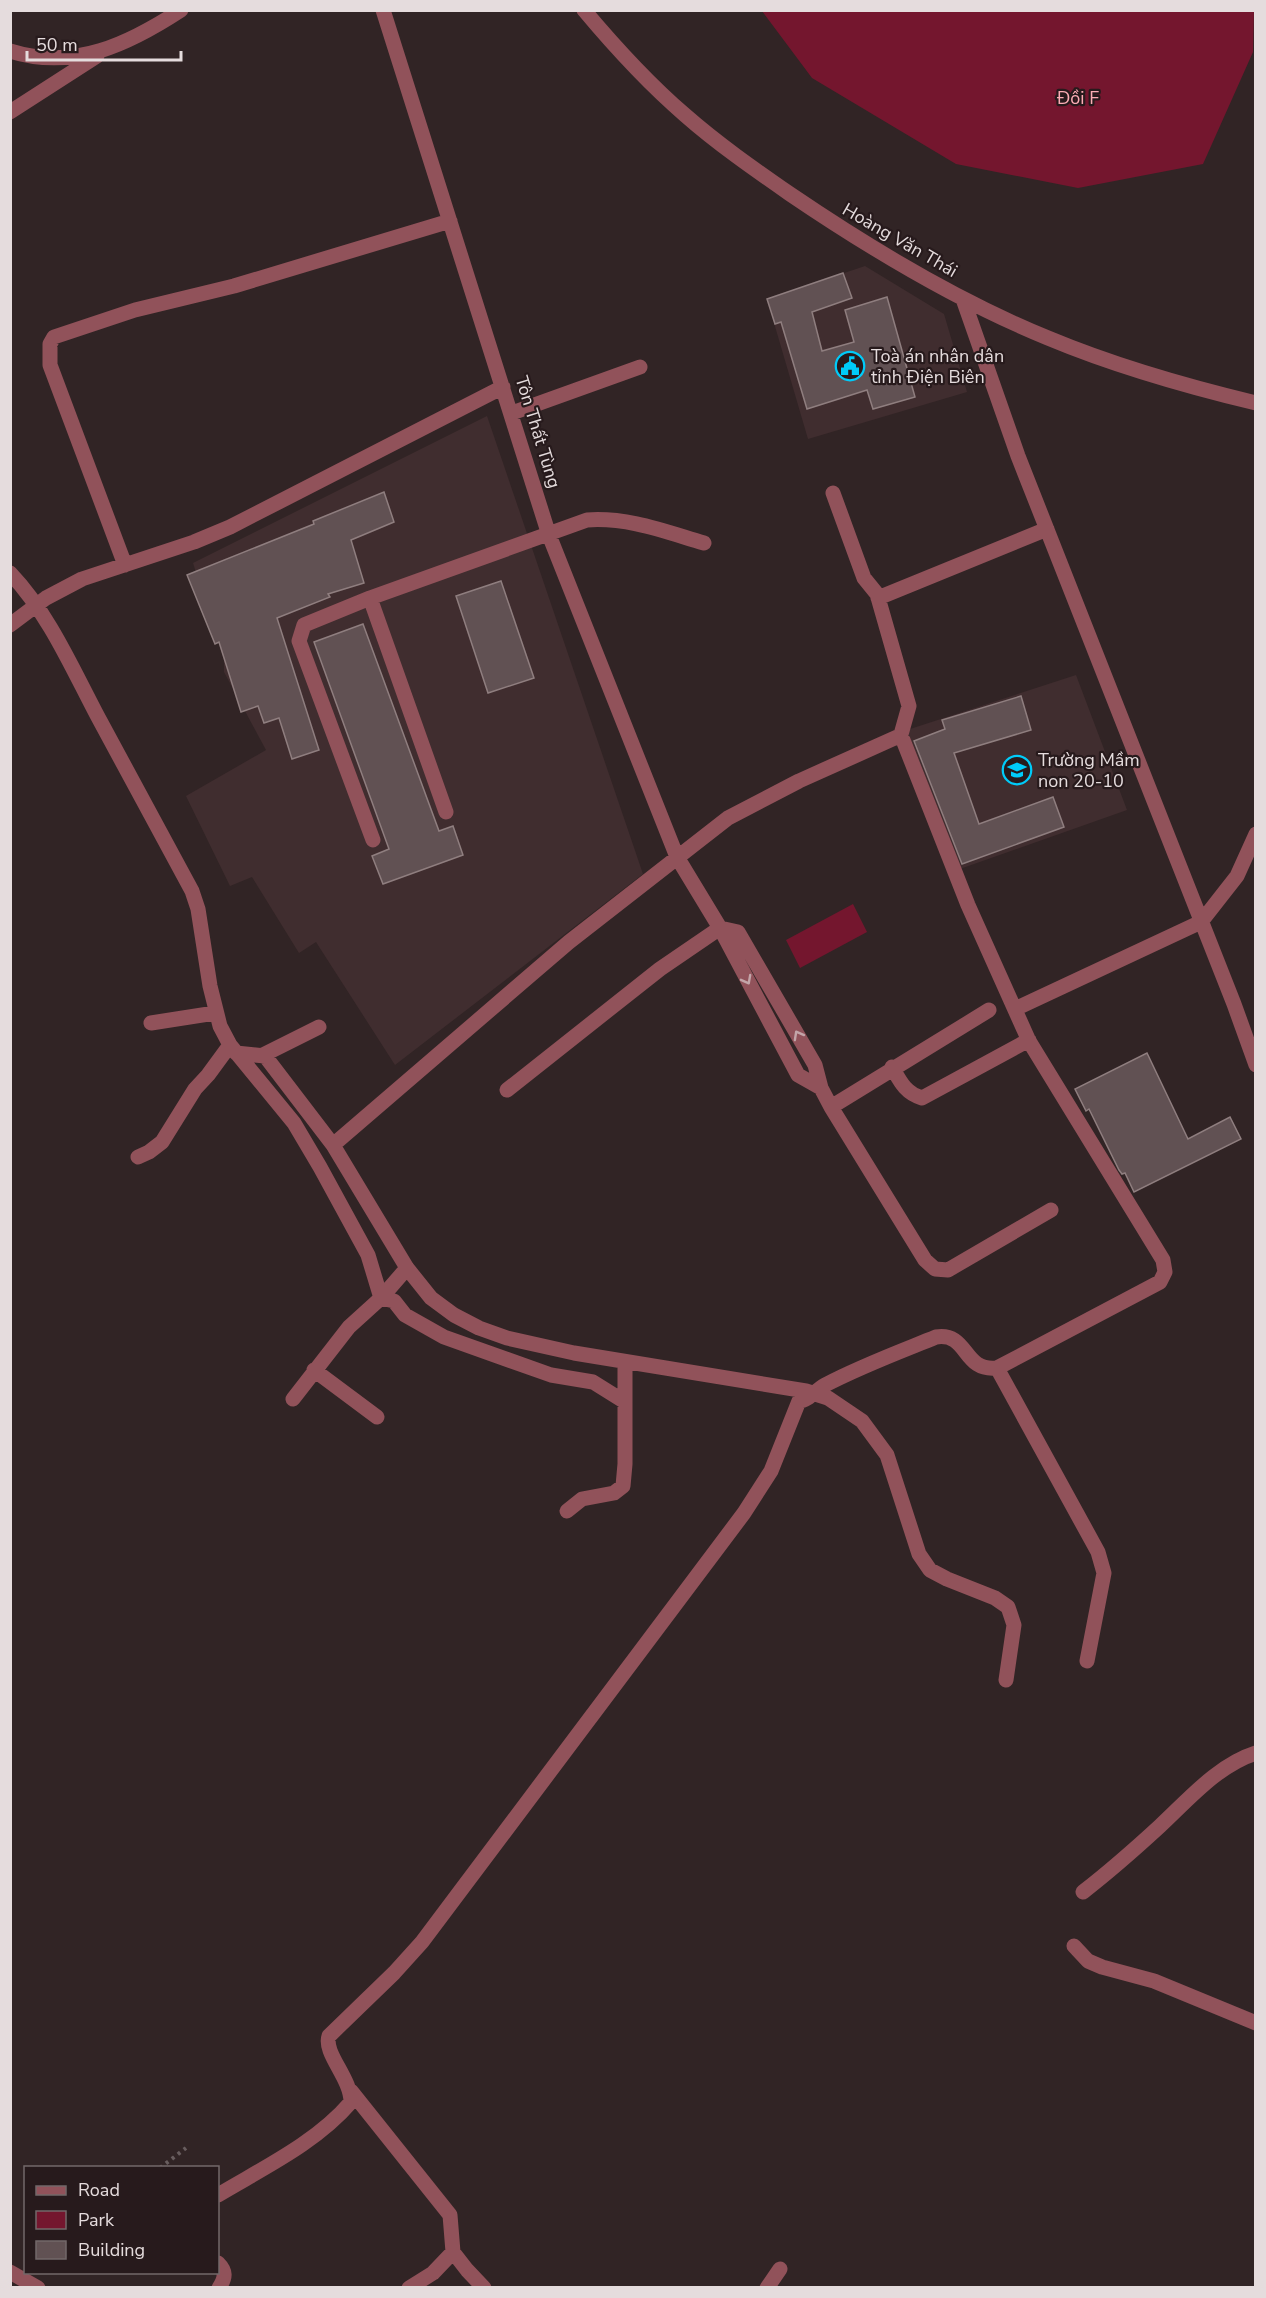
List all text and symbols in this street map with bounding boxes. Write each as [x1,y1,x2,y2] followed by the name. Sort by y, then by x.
[27,24,182,62] scale bar
[36,33,78,57] text: 50 m
[1056,86,1099,110] park label: Đồi F
[838,197,962,283] street label: Hoàng Văn Thái
[871,344,1004,389] place label: Toà án nhân dân tỉnh Điện Biên
[834,350,866,382] public building icon: Toà án nhân dân tỉnh Điện Biên
[510,373,566,491] street label: Tôn Thất Tùng
[1038,748,1140,793] place label: Trường Mầm non 20-10
[1001,754,1033,786] school or university icon: Trường Mầm non 20-10
[740,973,751,984] one-way arrow
[794,1031,805,1041] one-way arrow
[24,2166,219,2274] legend
[78,2178,120,2202] text: Road
[78,2208,115,2232] text: Park
[78,2238,145,2262] text: Building

